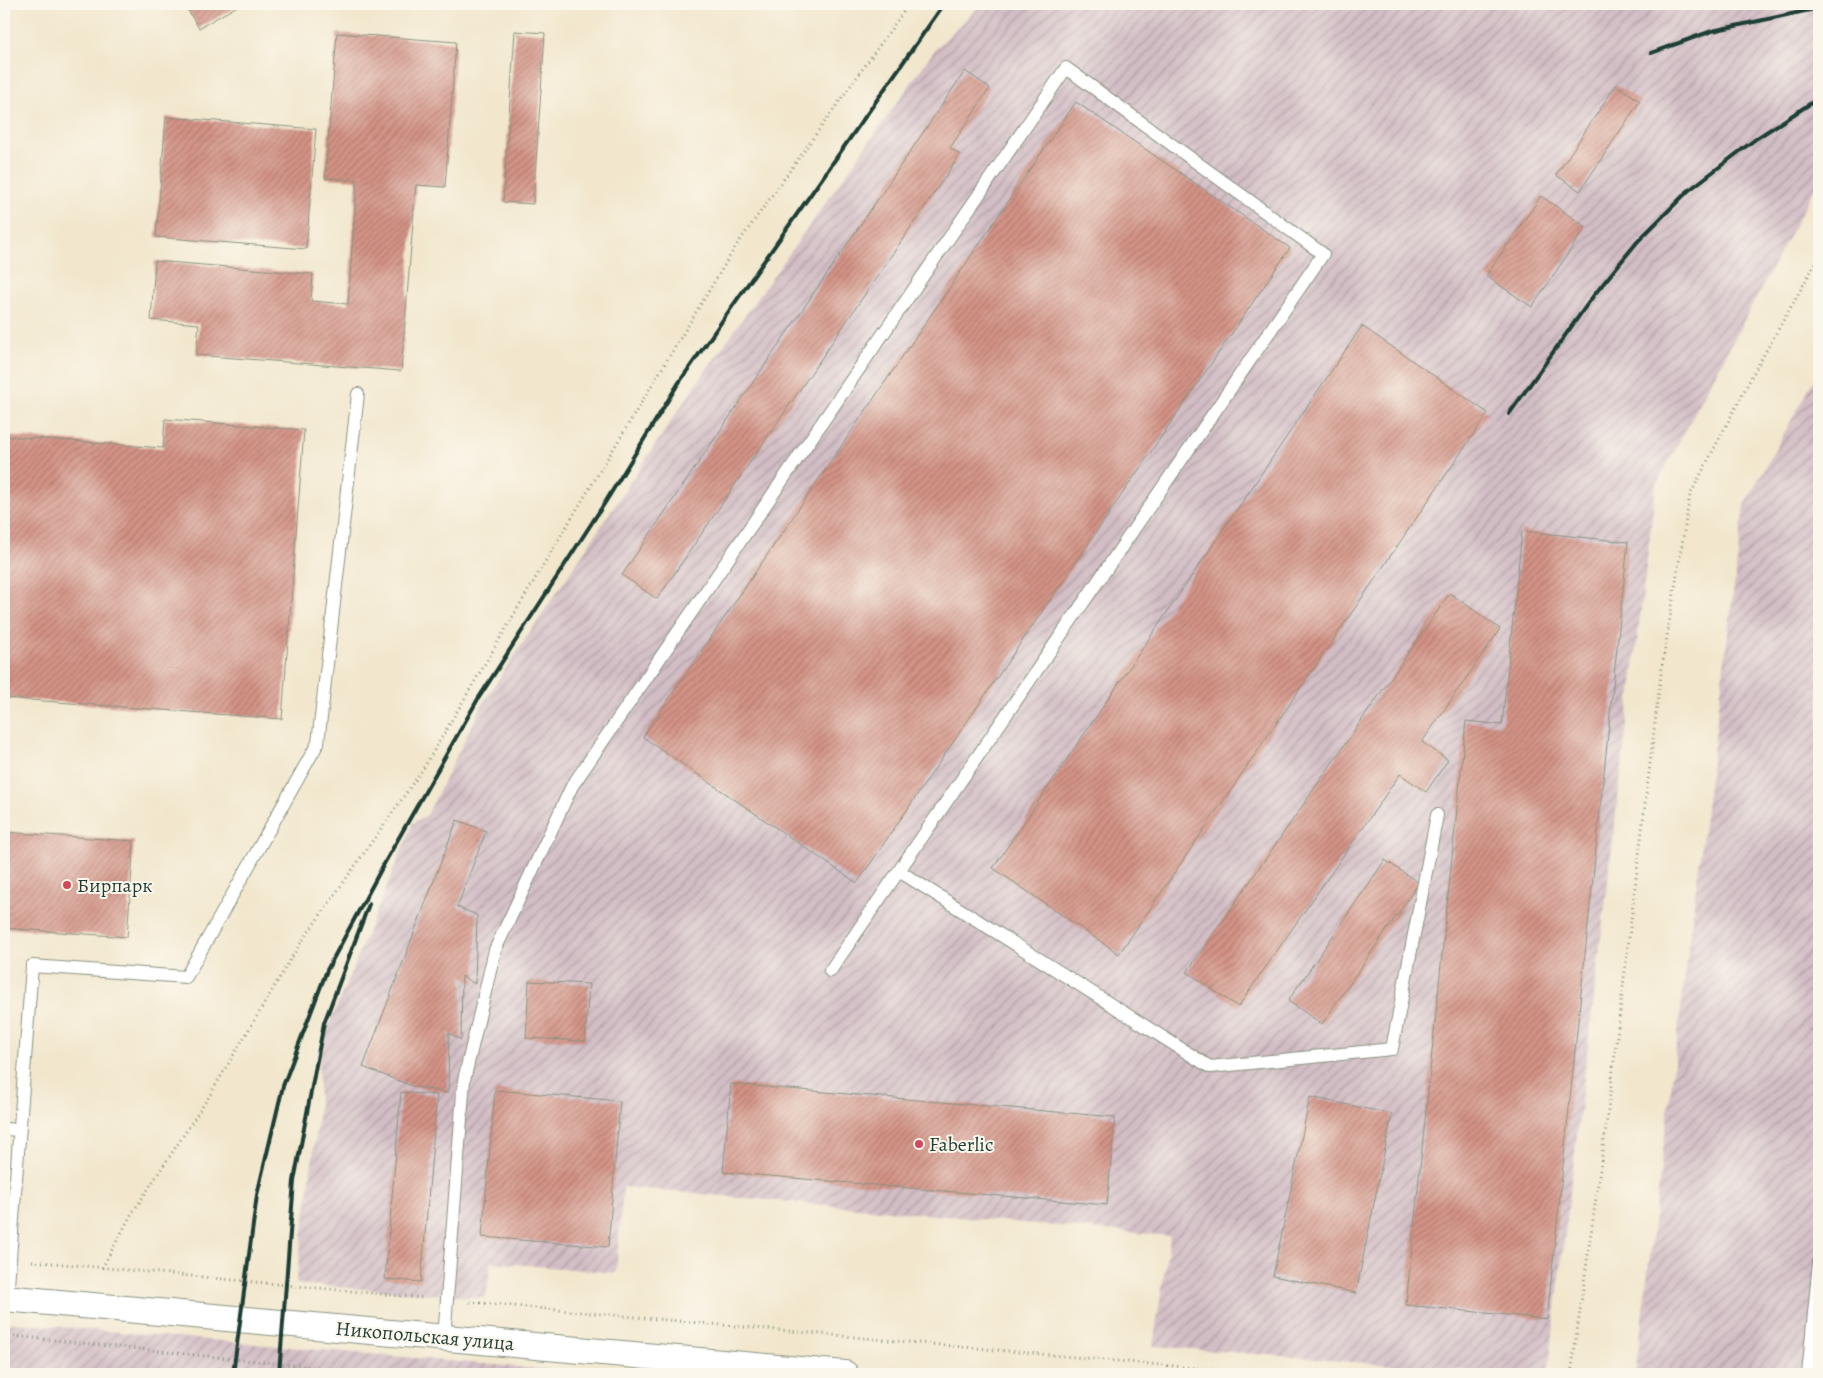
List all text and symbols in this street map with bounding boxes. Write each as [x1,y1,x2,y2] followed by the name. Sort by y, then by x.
[77,872,153,899] place label: Бирпарк
[61,879,73,891] marker: Бирпарк
[929,1131,993,1158] place label: Faberlic
[913,1138,925,1150] marker: Faberlic
[334,1315,516,1357] street label: Никопольская улица

